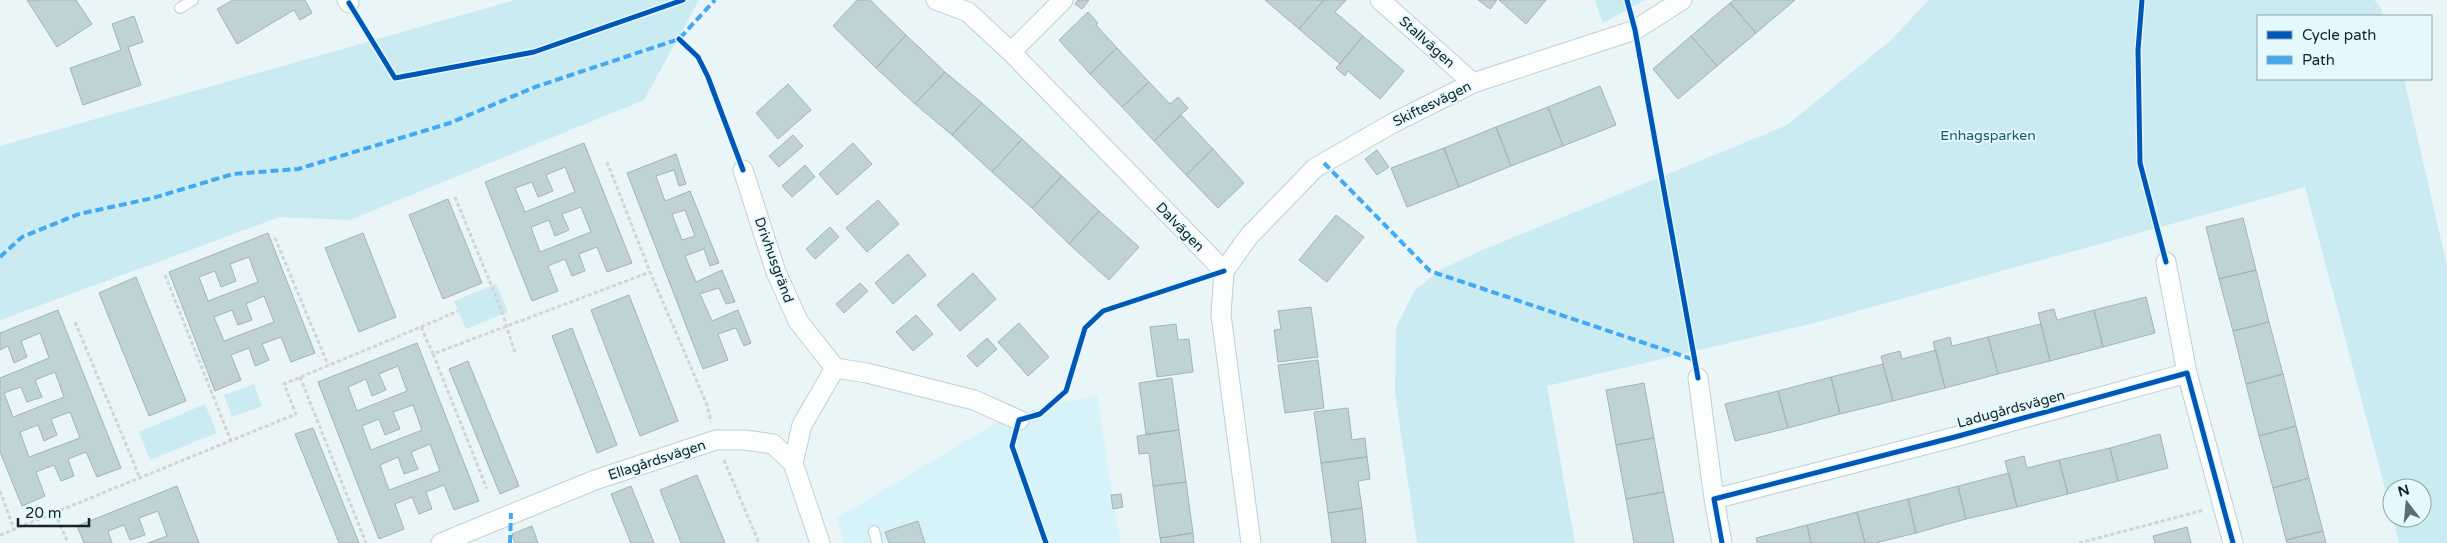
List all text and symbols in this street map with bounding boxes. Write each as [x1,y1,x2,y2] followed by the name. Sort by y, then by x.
[1396,13,1458,71] street label: Stallvägen
[2257,15,2432,80] legend
[2302,26,2376,44] text: Cycle path
[2302,51,2335,69] text: Path
[1390,78,1474,130] street label: Skiftesvägen
[1940,127,2036,144] park label: Enhagsparken
[1152,199,1208,255] street label: Dalvägen
[751,215,797,305] street label: Drivhusgränd
[1955,386,2067,432] street label: Ladugårdsvägen
[606,436,708,484] street label: Ellagårdsvägen
[2382,478,2432,528] north arrow
[2396,481,2411,501] text: N
[18,496,89,528] scale bar
[25,504,62,522] text: 20 m

